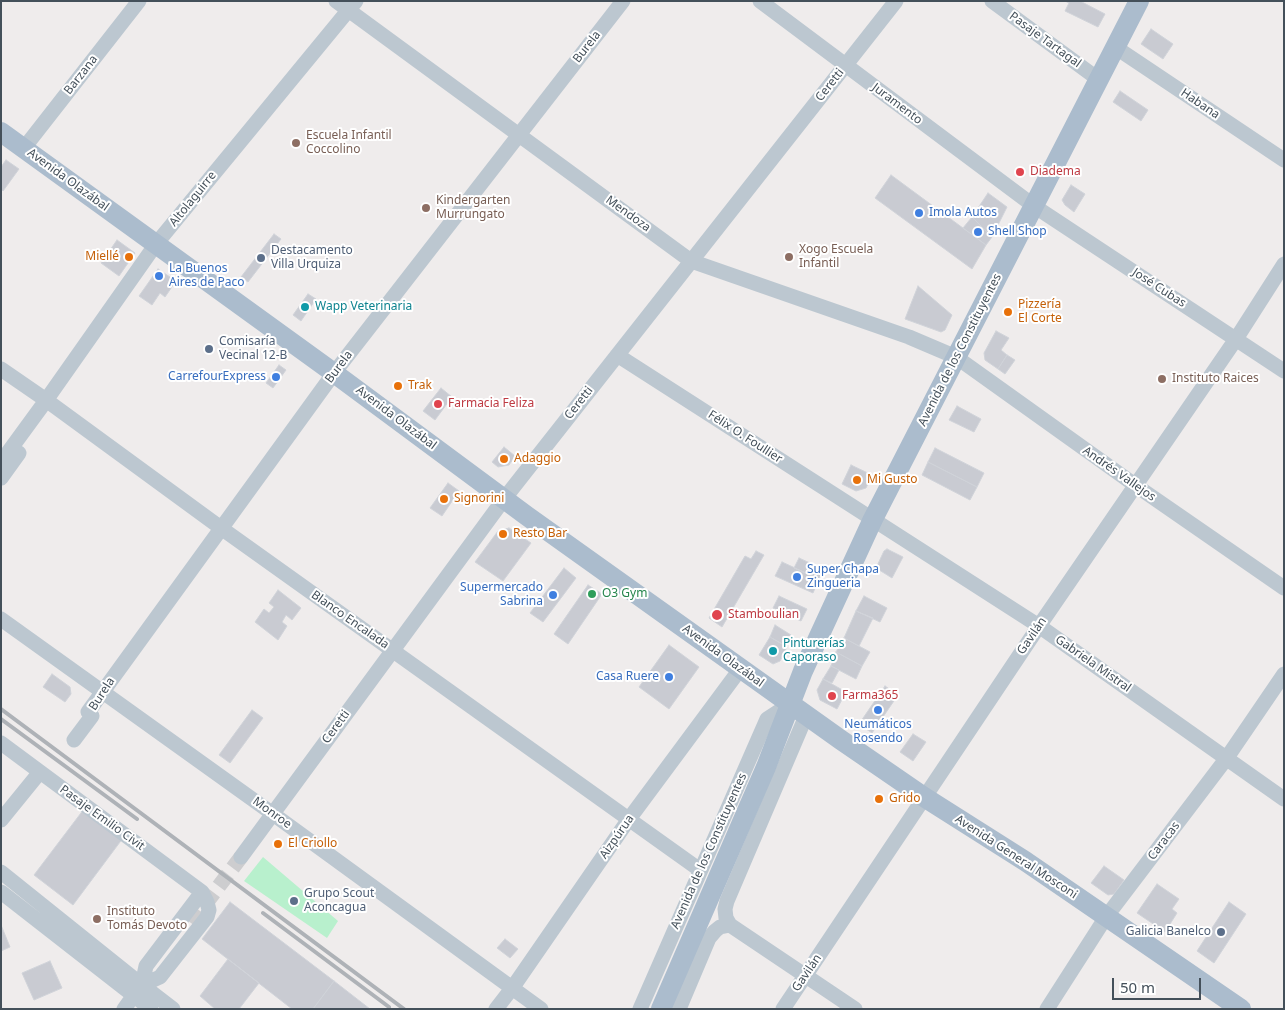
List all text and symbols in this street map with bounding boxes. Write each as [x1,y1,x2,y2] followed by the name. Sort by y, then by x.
[1006,9,1084,71] street label: Pasaje Tartagal
[570,28,604,66] street label: Burela
[61,52,101,98] street label: Barzana
[813,66,847,104] street label: Ceretti
[869,80,925,128] street label: Juramento
[1178,86,1222,122] street label: Habana
[306,129,392,157] place label: Escuela Infantil Coccolino
[290,137,302,149] marker: Escuela Infantil Coccolino
[25,146,111,214] street label: Avenida Olazábal
[1030,165,1081,179] place label: Diadema
[1014,166,1026,178] marker: Diadema
[166,169,220,229] street label: Altolaguirre
[603,193,653,235] street label: Mendoza
[436,194,511,222] place label: Kindergarten Murrungato
[420,202,432,214] marker: Kindergarten Murrungato
[929,206,997,220] place label: Imola Autos
[913,207,925,219] marker: Imola Autos
[988,225,1047,239] place label: Shell Shop
[972,226,984,238] marker: Shell Shop
[799,243,873,271] place label: Xogo Escuela Infantil
[271,244,353,272] place label: Destacamento Villa Urquiza
[85,250,119,264] place label: Miellé
[123,251,135,263] marker: Miellé
[783,251,795,263] marker: Xogo Escuela Infantil
[255,252,267,264] marker: Destacamento Villa Urquiza
[169,262,244,290] place label: La Buenos Aires de Paco
[1129,265,1189,311] street label: José Cubas
[153,270,165,282] marker: La Buenos Aires de Paco
[915,271,1005,429] street label: Avenida de los Constituyentes
[1018,298,1062,326] place label: Pizzería El Corte
[315,300,412,314] place label: Wapp Veterinaria
[299,301,311,313] marker: Wapp Veterinaria
[1002,306,1014,318] marker: Pizzería El Corte
[219,335,287,363] place label: Comisaría Vecinal 12-B
[203,343,215,355] marker: Comisaría Vecinal 12-B
[322,348,356,386] street label: Burela
[168,370,266,384] place label: CarrefourExpress
[270,371,282,383] marker: CarrefourExpress
[1172,372,1259,386] place label: Instituto Raices
[1156,373,1168,385] marker: Instituto Raices
[408,379,432,393] place label: Trak
[392,380,404,392] marker: Trak
[353,383,439,453] street label: Avenida Olazábal
[562,384,596,422] street label: Ceretti
[448,397,534,411] place label: Farmacia Feliza
[432,398,444,410] marker: Farmacia Feliza
[705,408,785,466] street label: Félix O. Foullier
[1080,444,1158,504] street label: Andrés Vallejos
[514,452,561,466] place label: Adaggio
[498,453,510,465] marker: Adaggio
[867,473,918,487] place label: Mi Gusto
[851,474,863,486] marker: Mi Gusto
[454,492,504,506] place label: Signorini
[438,493,450,505] marker: Signorini
[513,527,567,541] place label: Resto Bar
[497,528,509,540] marker: Resto Bar
[807,563,879,591] place label: Super Chapa Zingueria
[791,571,803,583] marker: Super Chapa Zingueria
[460,581,543,609] place label: Supermercado Sabrina
[602,587,647,601] place label: O3 Gym
[308,588,392,652] street label: Blanco Encalada
[586,588,598,600] marker: O3 Gym
[547,589,559,601] marker: Supermercado Sabrina
[710,608,724,622] marker: Stamboulian
[728,608,799,622] place label: Stamboulian
[1014,615,1050,657] street label: Gavilán
[680,622,766,690] street label: Avenida Olazábal
[1052,633,1134,695] street label: Gabriela Mistral
[783,637,845,665] place label: Pinturerías Caporaso
[767,645,779,657] marker: Pinturerías Caporaso
[596,670,659,684] place label: Casa Ruere
[663,671,675,683] marker: Casa Ruere
[86,675,118,713] street label: Burela
[842,689,898,703] place label: Farma365
[826,690,838,702] marker: Farma365
[872,704,884,716] marker: Neumáticos Rosendo
[319,708,353,746] street label: Ceretti
[844,718,912,746] place label: Neumáticos Rosendo
[668,771,750,931] street label: Avenida de los Constituyentes
[57,782,147,854] street label: Pasaje Emilio Civit
[889,792,920,806] place label: Grido
[873,793,885,805] marker: Grido
[250,794,294,832] street label: Monroe
[597,812,637,862] street label: Aizpúrua
[952,812,1080,902] street label: Avenida General Mosconi
[1145,819,1183,863] street label: Caracas
[288,837,337,851] place label: El Criollo
[272,838,284,850] marker: El Criollo
[304,887,374,915] place label: Grupo Scout Aconcagua
[288,895,300,907] marker: Grupo Scout Aconcagua
[107,905,187,933] place label: Instituto Tomás Devoto
[91,913,103,925] marker: Instituto Tomás Devoto
[1126,925,1211,939] place label: Galicia Banelco
[1215,926,1227,938] marker: Galicia Banelco
[789,952,825,994] street label: Gavilán
[1115,968,1204,1000] scale bar
[1120,977,1155,997] text: 50 m

